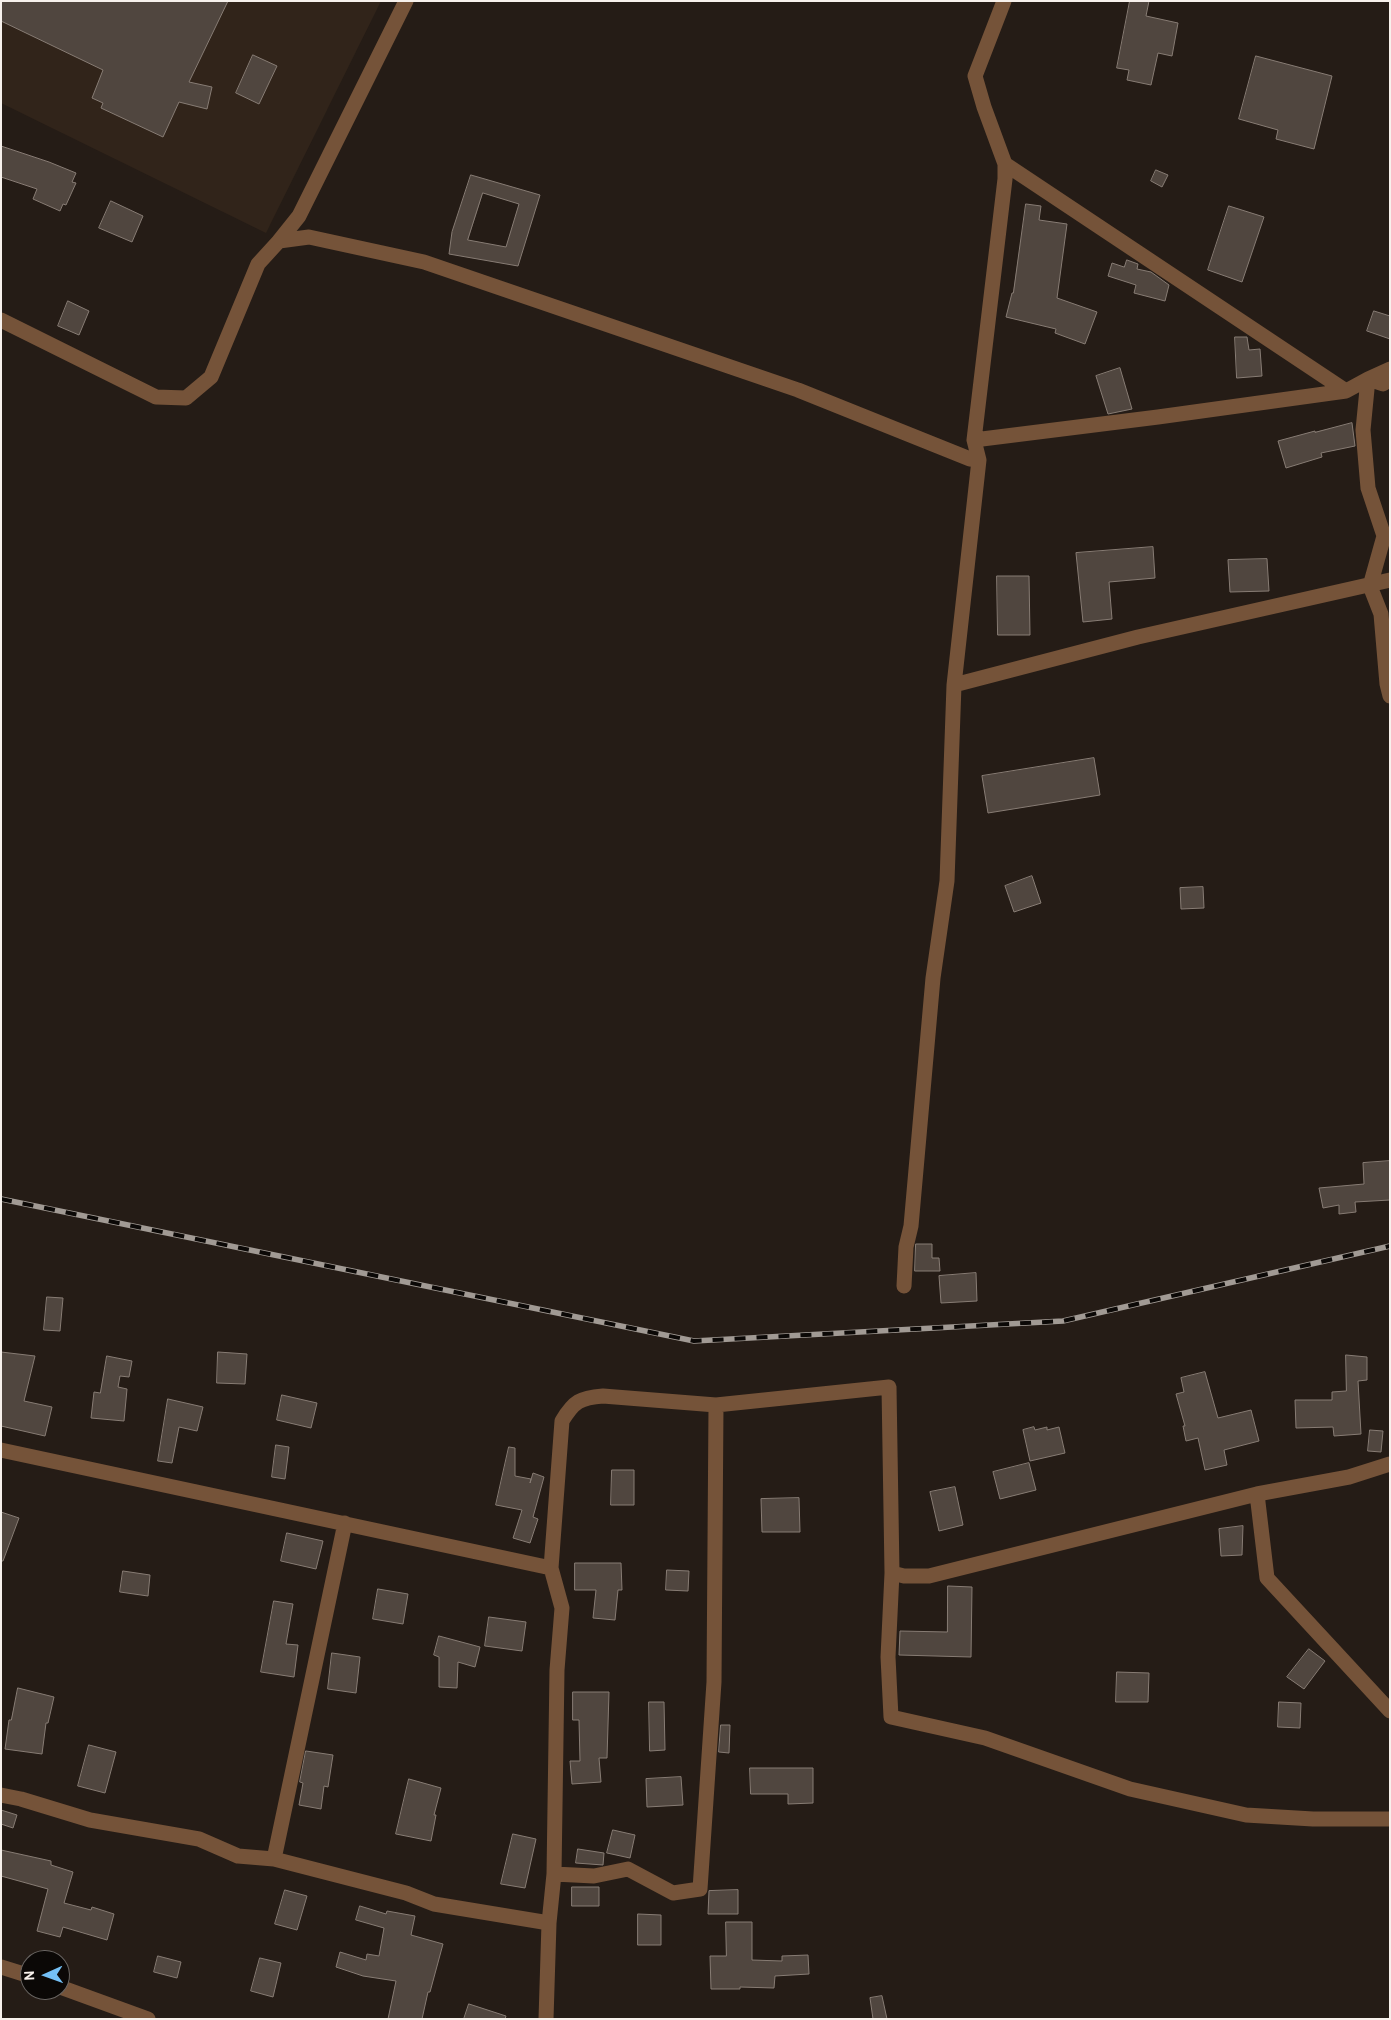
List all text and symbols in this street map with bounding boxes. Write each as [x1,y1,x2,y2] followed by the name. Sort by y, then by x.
[20,1950,70,2000] north arrow
[22,1970,39,1981] text: N

